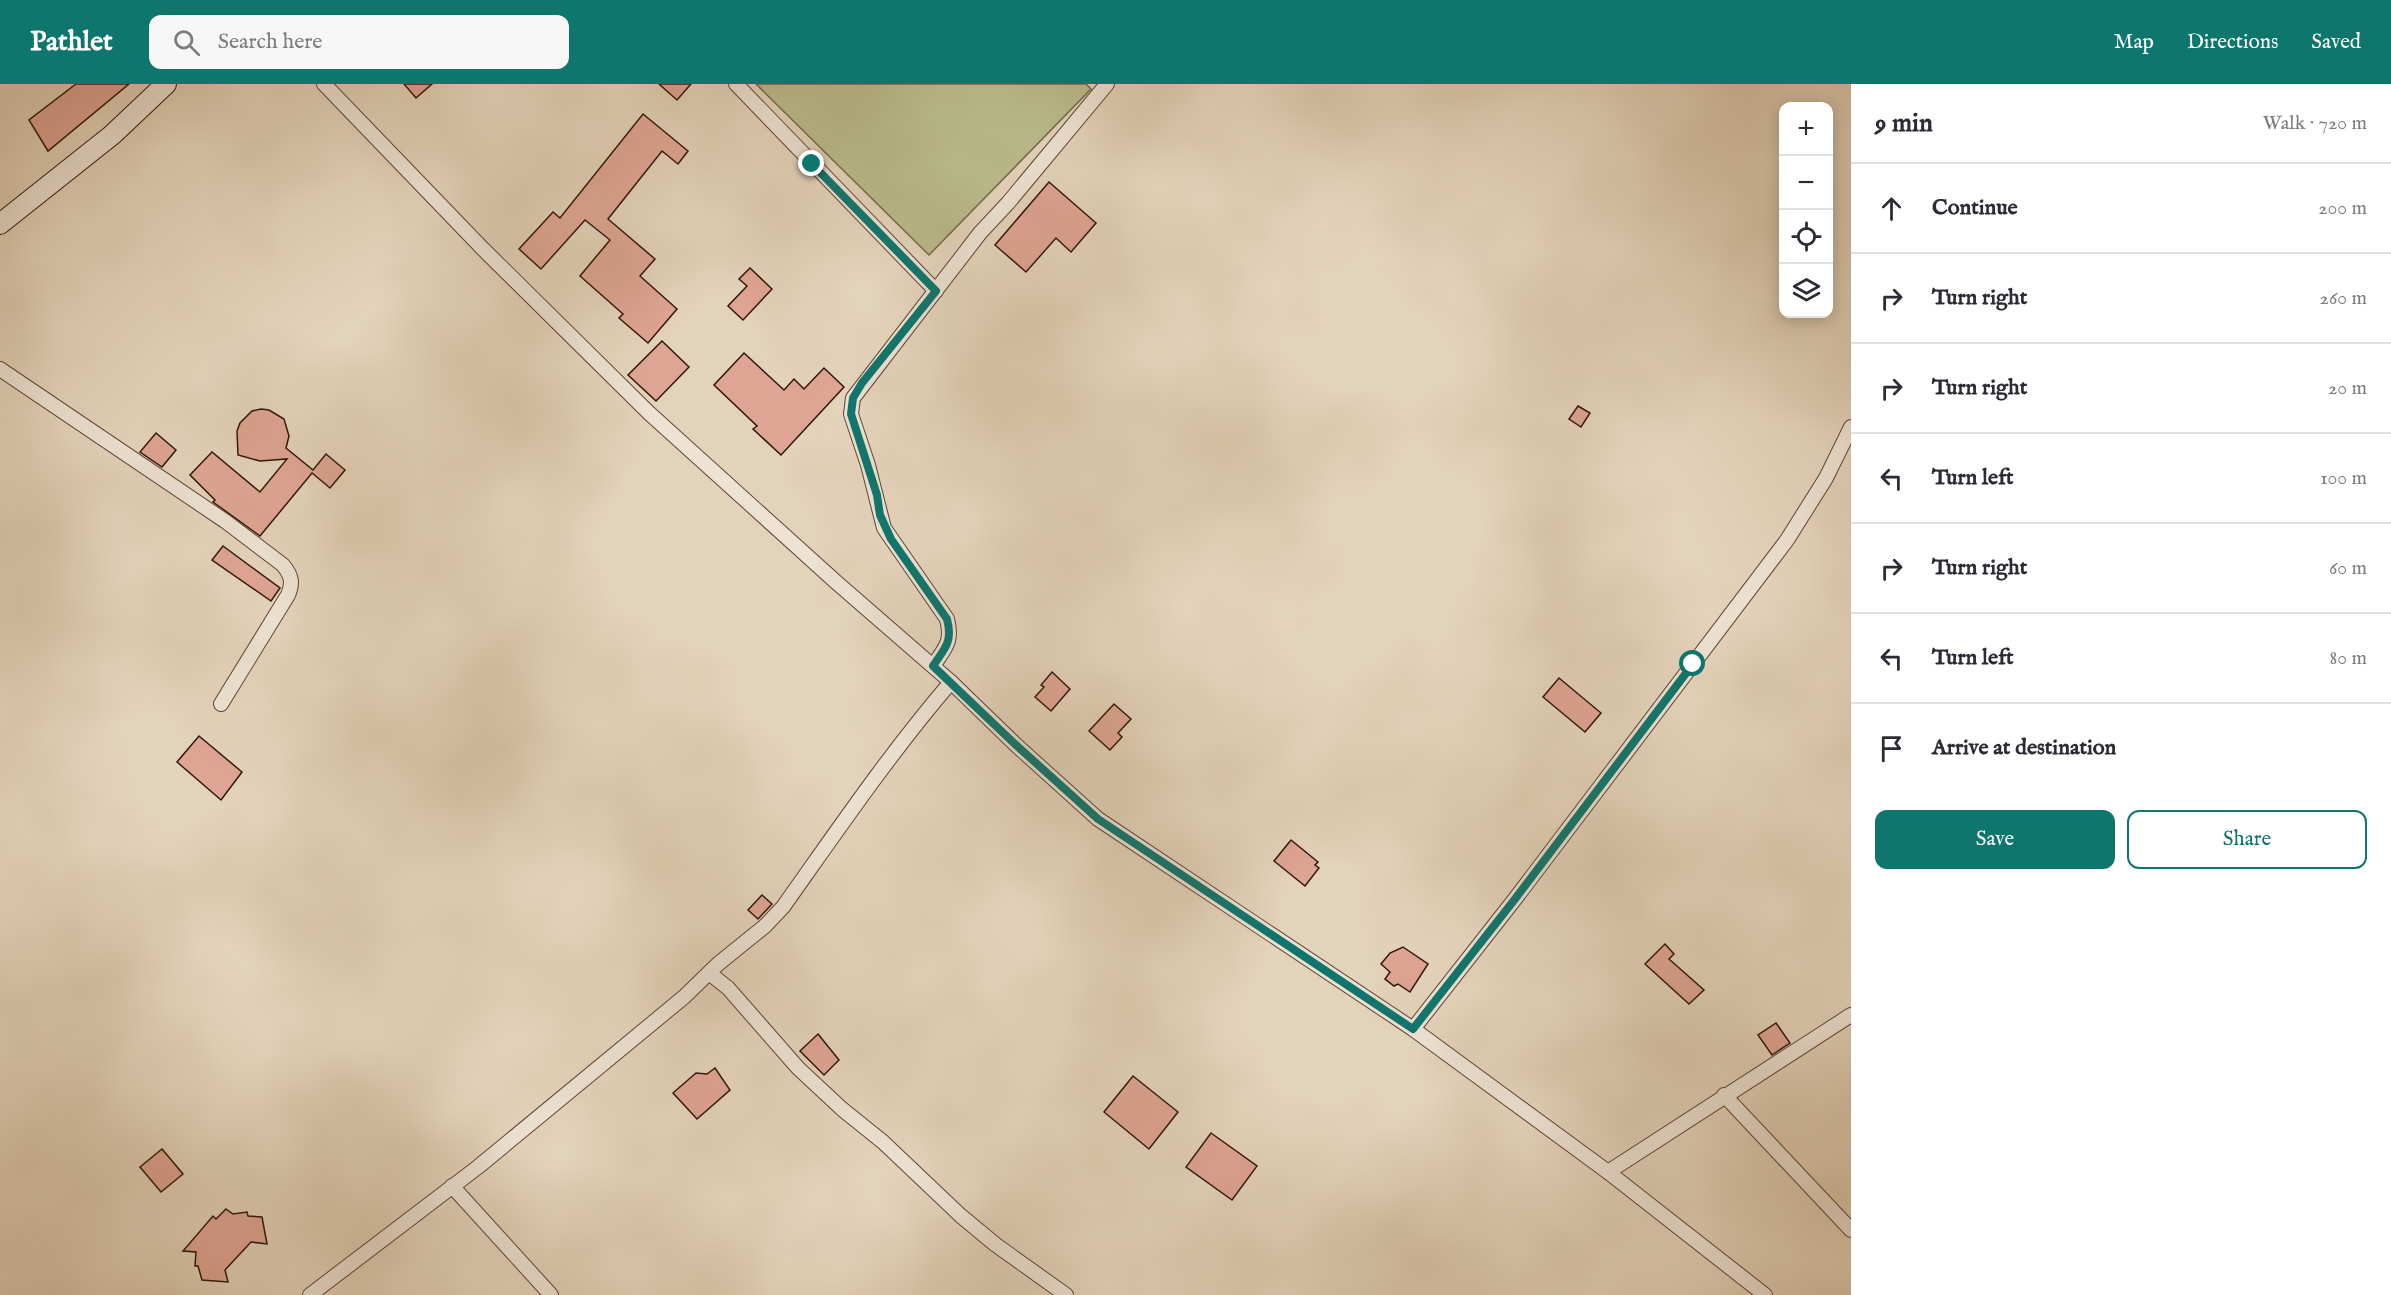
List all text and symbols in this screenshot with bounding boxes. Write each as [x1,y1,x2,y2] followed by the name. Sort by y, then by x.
[149,15,569,69] search box
[30,25,113,60] text: Pathlet
[170,26,203,59] icon: search
[218,28,322,56] text: Search here
[2114,29,2154,56] text: Map
[2187,29,2278,56] text: Directions
[2311,29,2361,56] text: Saved
[1779,102,1833,318] map controls
[1779,102,1833,156] button: +
[1875,107,1933,140] text: 9 min
[2263,111,2367,136] text: Walk · 720 m
[798,150,824,176] route end
[1779,156,1833,210] button: −
[1875,192,1908,225] icon: ahead
[1932,194,2018,222] text: Continue
[2318,196,2367,221] text: 200 m
[1779,210,1833,264] button: locate
[1779,264,1833,318] button: layers
[1875,282,1908,315] icon: right
[1932,284,2027,312] text: Turn right
[2320,286,2367,311] text: 260 m
[1875,372,1908,405] icon: right
[1932,374,2027,402] text: Turn right
[2328,376,2367,401] text: 20 m
[1875,462,1908,495] icon: left
[1932,464,2014,492] text: Turn left
[2320,466,2367,491] text: 100 m
[1875,552,1908,585] icon: right
[1932,554,2027,582] text: Turn right
[2329,556,2367,581] text: 60 m
[1875,642,1908,675] icon: left
[1932,644,2014,672] text: Turn left
[2330,646,2367,671] text: 80 m
[1679,650,1705,676] route start
[1875,732,1908,765] icon: arrive
[1932,734,2116,762] text: Arrive at destination
[1875,810,2115,869] button: Save
[2127,810,2367,869] button: Share

